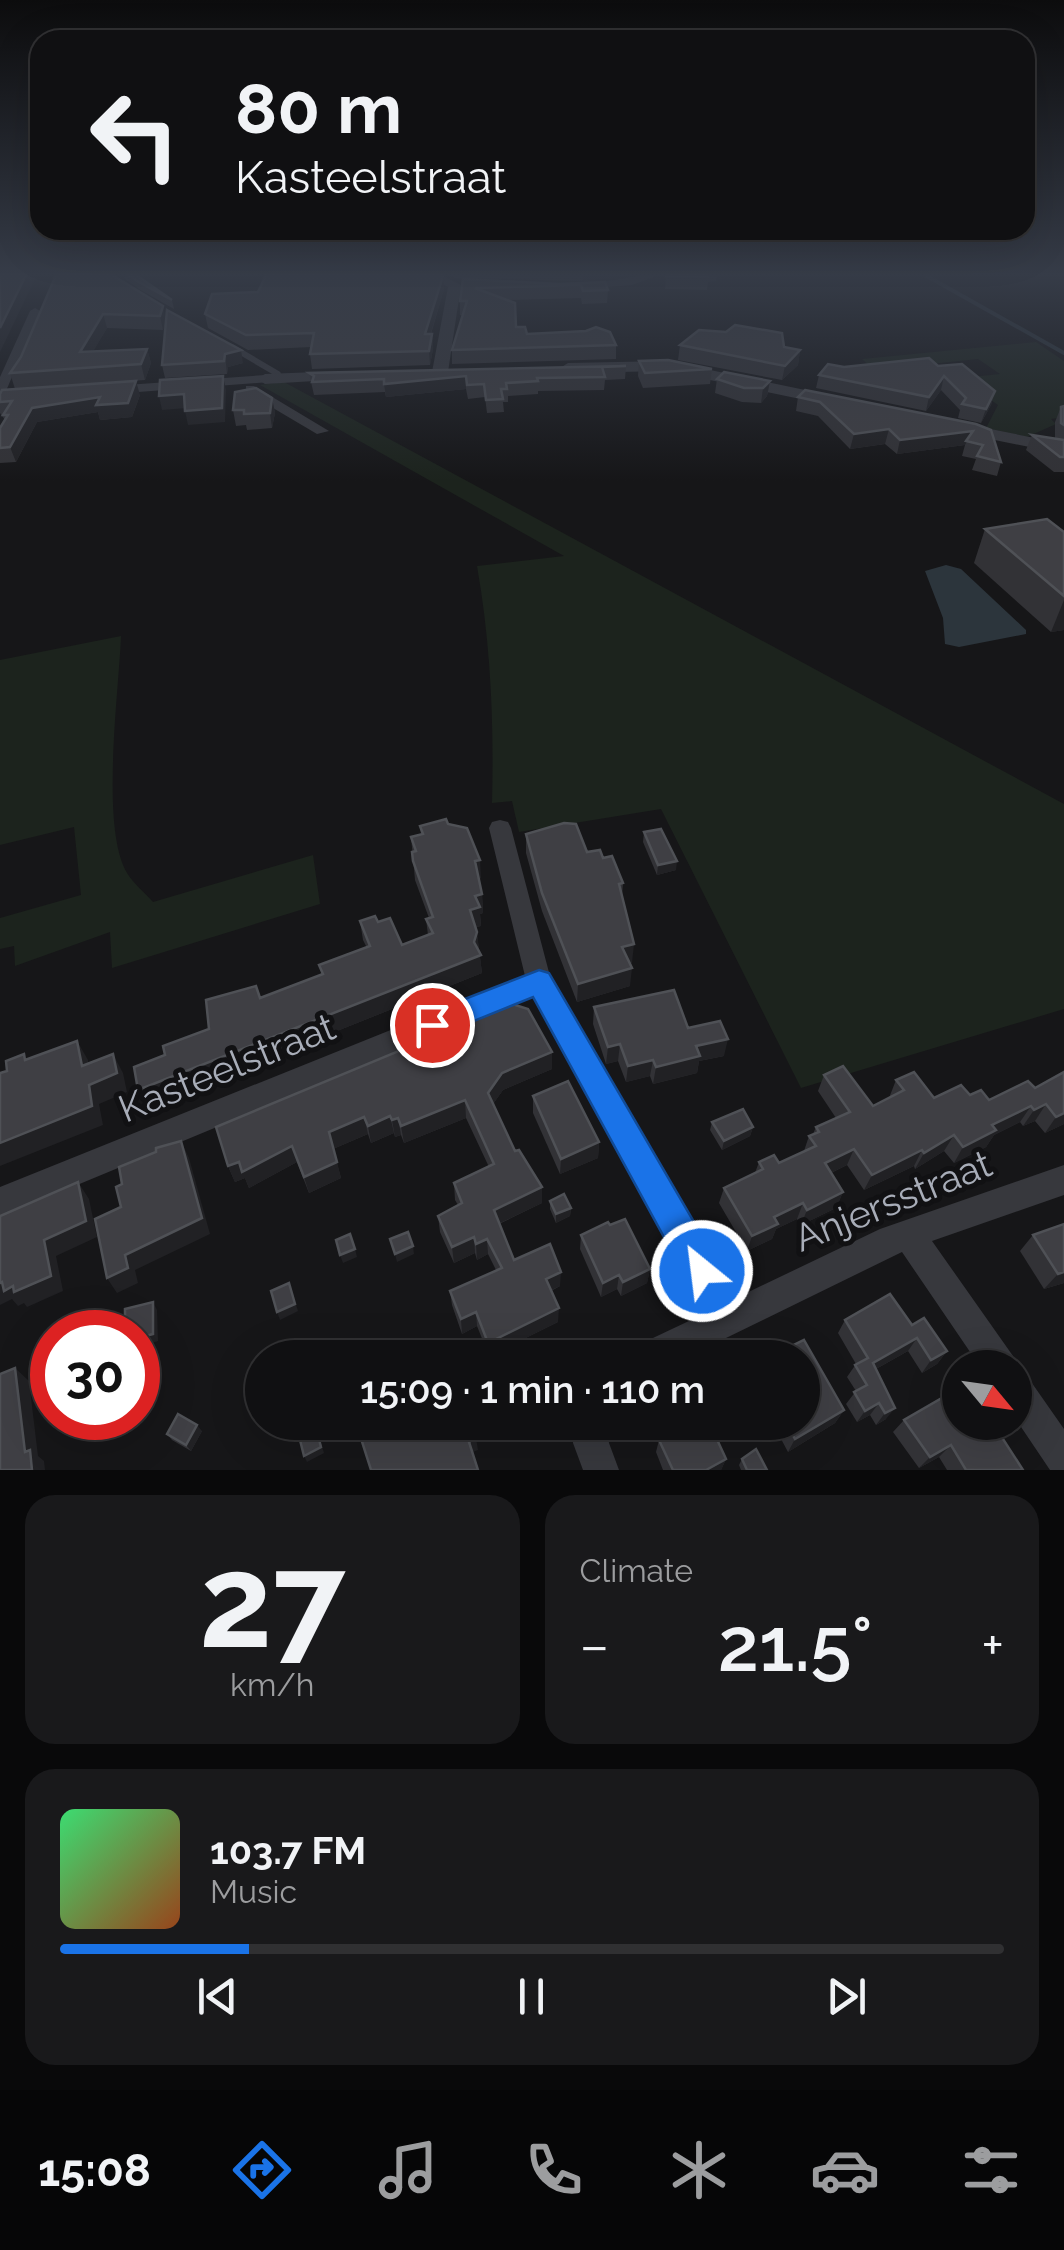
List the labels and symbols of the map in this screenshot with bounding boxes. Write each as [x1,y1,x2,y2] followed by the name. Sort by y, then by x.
[390,983,475,1068] pin
[112,1004,342,1131] street label: Kasteelstraat
[788,1140,998,1260] street label: Anjersstraat
[650,1219,754,1323] position arrow
[30,1310,160,1440] speed limit sign: 30
[942,1350,1032,1440] north arrow

